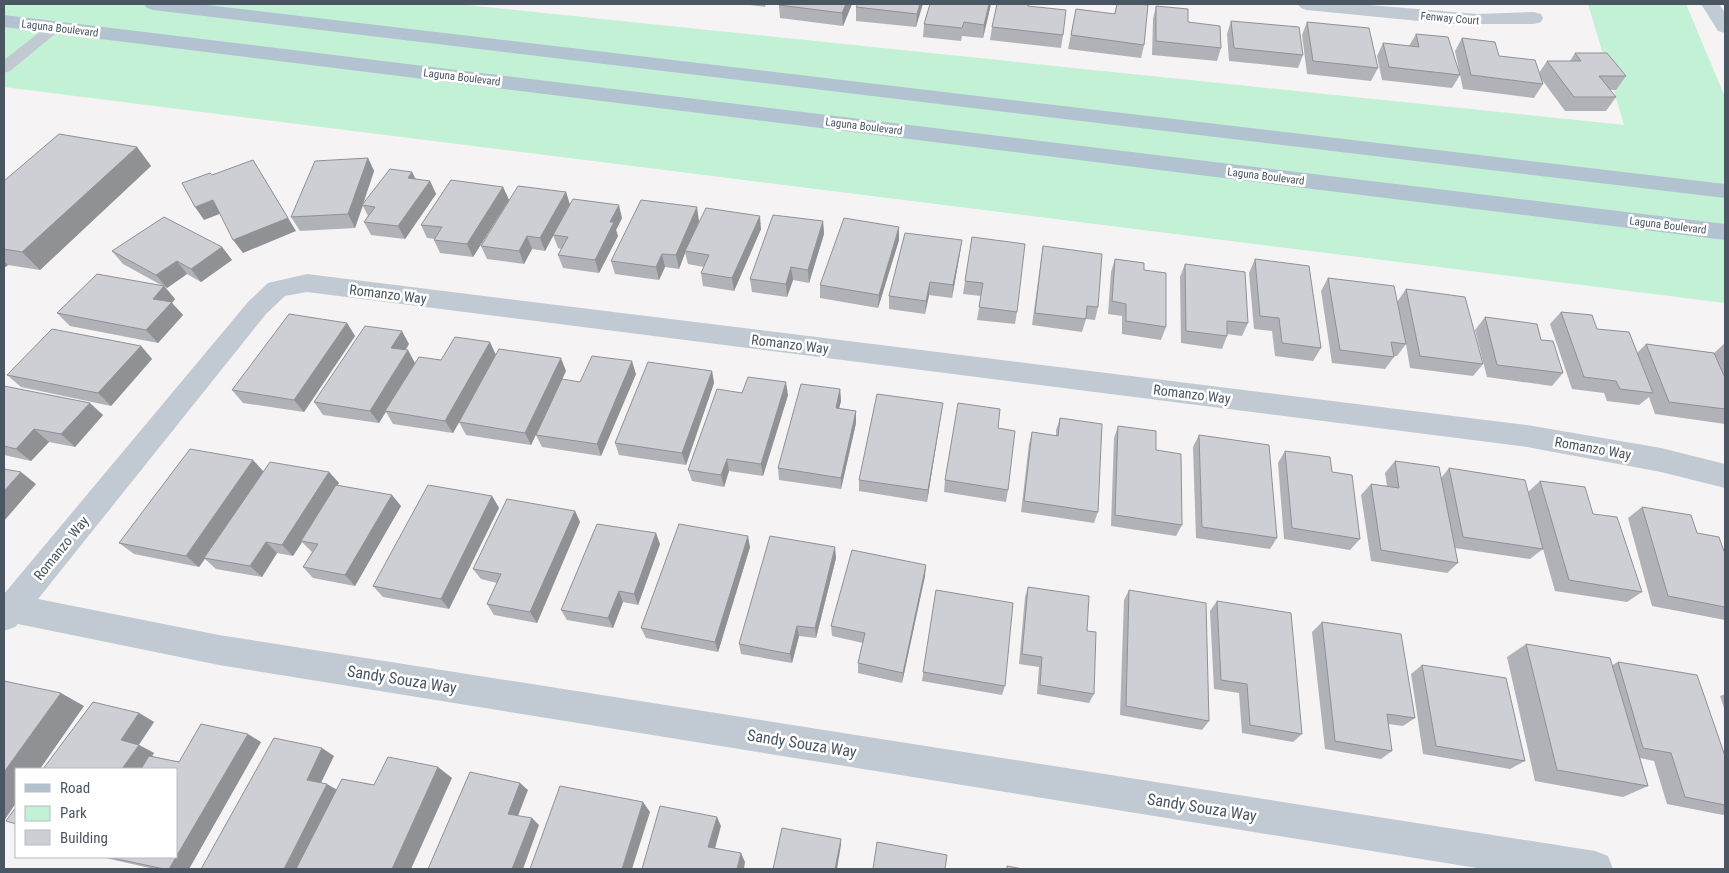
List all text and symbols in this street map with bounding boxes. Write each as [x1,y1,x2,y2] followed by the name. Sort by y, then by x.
[1420,9,1480,28] street label: Fenway Court
[21,17,99,40] street label: Laguna Boulevard
[423,66,501,89] street label: Laguna Boulevard
[825,115,903,138] street label: Laguna Boulevard
[1227,165,1305,188] street label: Laguna Boulevard
[1629,214,1707,237] street label: Laguna Boulevard
[348,281,428,307] street label: Romanzo Way
[750,331,830,357] street label: Romanzo Way
[1152,381,1232,407] street label: Romanzo Way
[1553,433,1633,463] street label: Romanzo Way
[30,513,92,583] street label: Romanzo Way
[346,661,458,698] street label: Sandy Souza Way
[746,725,858,762] street label: Sandy Souza Way
[15,768,178,858] legend
[60,779,90,797] text: Road
[1146,789,1258,826] street label: Sandy Souza Way
[60,804,87,822] text: Park
[60,829,108,847] text: Building

